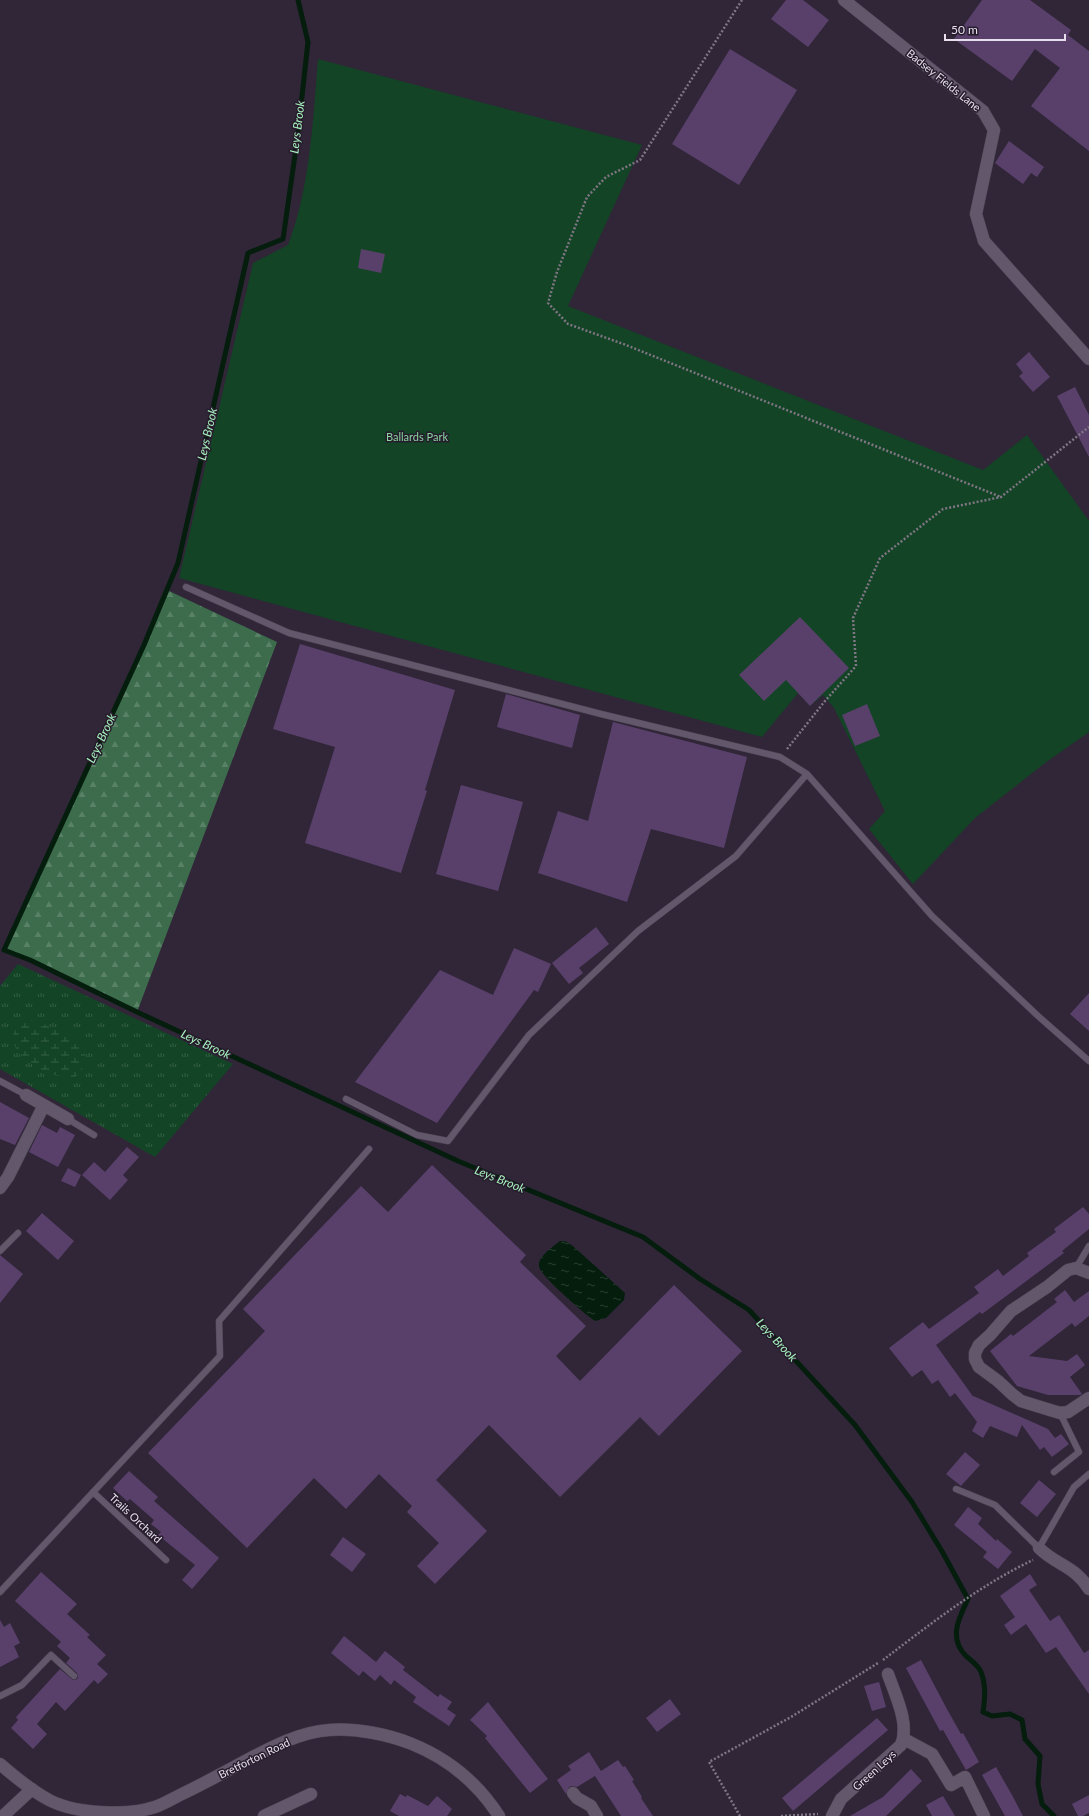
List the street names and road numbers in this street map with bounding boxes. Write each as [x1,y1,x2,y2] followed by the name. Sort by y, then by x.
[904,46,984,114] street label: Badsey Fields Lane
[107,1490,165,1546] street label: Trails Orchard
[216,1735,292,1781] street label: Bretforton Road
[850,1747,898,1793] street label: Green Leys

